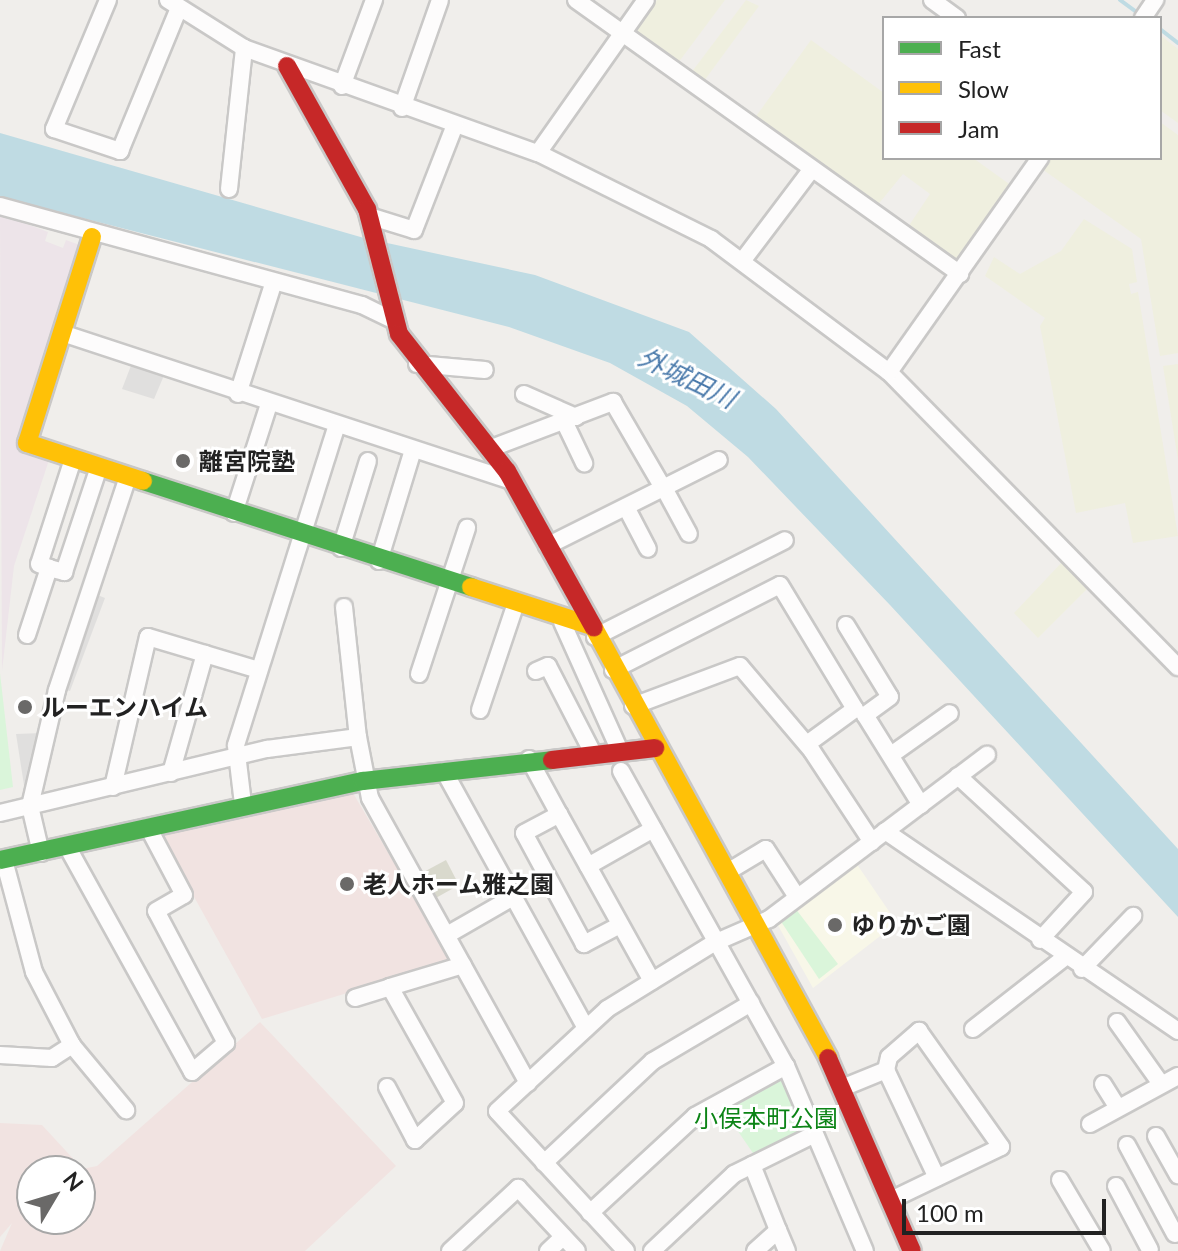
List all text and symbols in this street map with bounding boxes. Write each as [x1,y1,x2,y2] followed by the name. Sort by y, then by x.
[882,16,1162,160] legend
[958,34,1001,63] text: Fast
[958,74,1009,103] text: Slow
[958,114,999,143] text: Jam
[633,341,741,415] water label: 外城田川
[199,447,295,475] place label: 離宮院塾
[174,452,192,470] marker: 離宮院塾
[41,693,209,721] place label: ルーエンハイム
[16,698,34,716] marker: ルーエンハイム
[363,870,555,898] place label: 老人ホーム雅之園
[338,875,356,893] marker: 老人ホーム雅之園
[851,911,971,939] place label: ゆりかご園
[826,916,844,934] marker: ゆりかご園
[694,1104,838,1132] park label: 小俣本町公園
[16,1155,96,1235] north arrow
[58,1166,90,1196] text: N
[906,1183,1110,1233] scale bar
[916,1198,984,1227] text: 100 m

